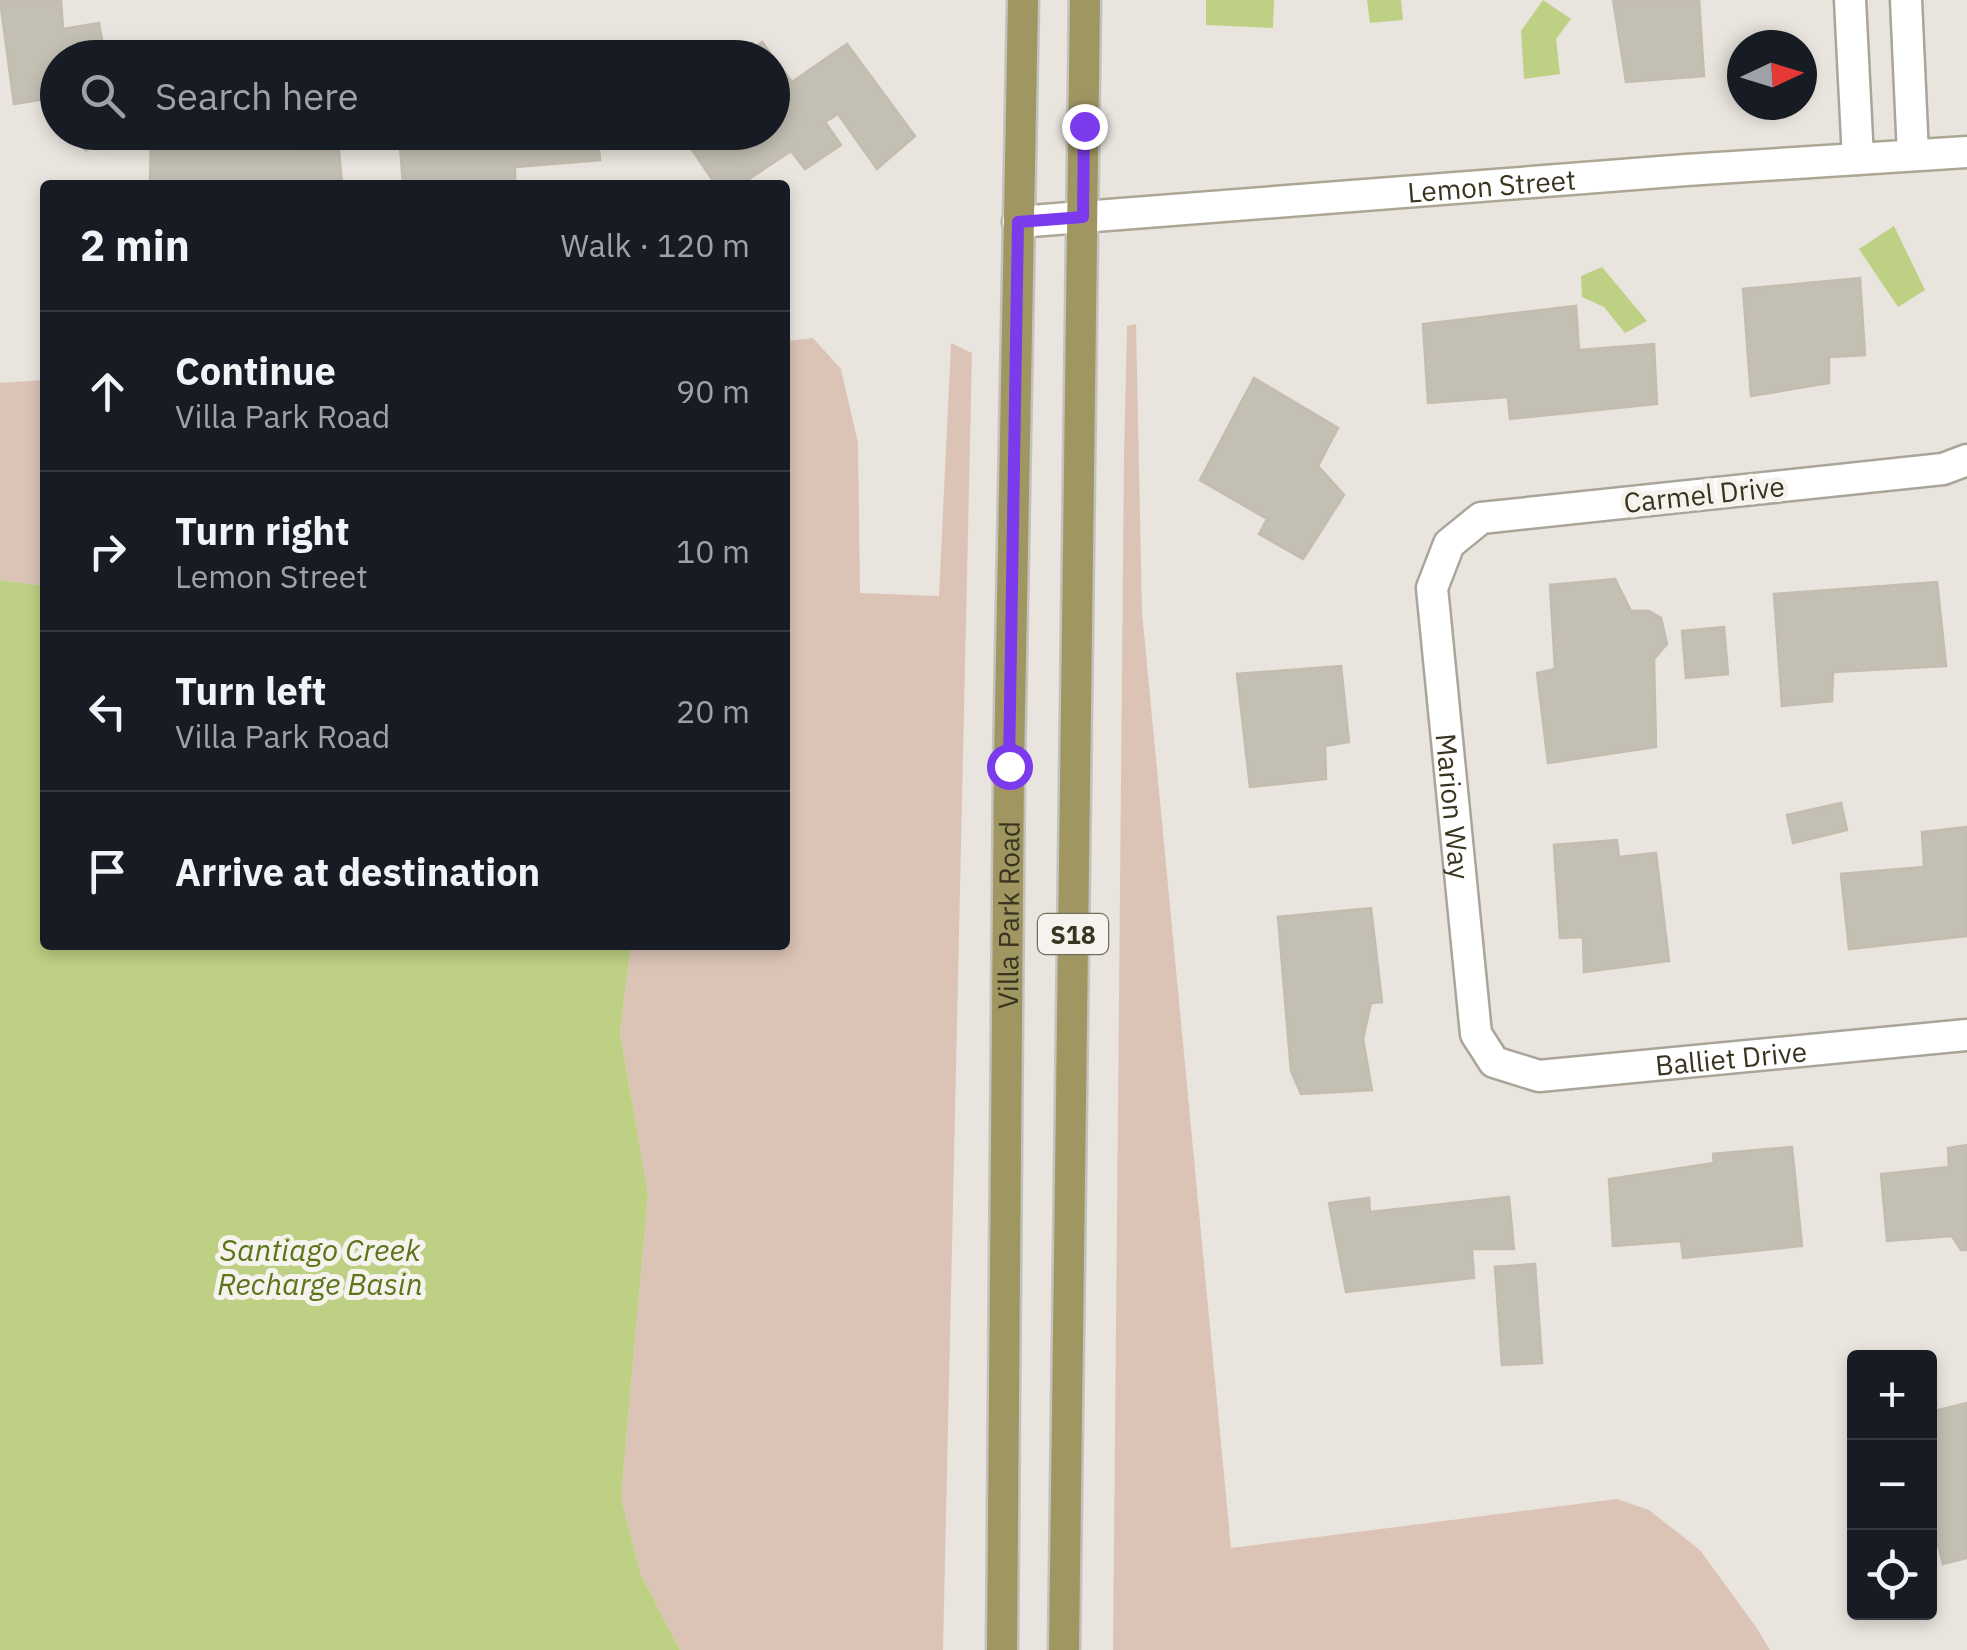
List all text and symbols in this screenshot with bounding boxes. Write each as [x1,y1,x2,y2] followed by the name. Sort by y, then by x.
[1727,30,1817,120] north arrow
[40,40,790,150] search box
[75,68,130,123] icon: search
[155,71,359,120] text: Search here
[1062,104,1108,150] route end
[1406,160,1577,210] street label: Lemon Street
[80,218,190,273] text: 2 min
[561,224,750,266] text: Walk · 120 m
[175,346,336,395] text: Continue
[80,364,135,419] icon: ahead
[676,370,750,412] text: 90 m
[175,395,390,437] text: Villa Park Road
[1622,467,1786,521] street label: Carmel Drive
[175,506,350,555] text: Turn right
[80,524,135,579] icon: right
[676,530,750,572] text: 10 m
[175,555,368,597] text: Lemon Street
[175,666,326,715] text: Turn left
[80,684,135,739] icon: left
[676,690,750,732] text: 20 m
[175,715,390,757] text: Villa Park Road
[1428,732,1479,881] street label: Marion Way
[987,744,1033,790] route start
[989,821,1027,1009] street label: Villa Park Road
[80,844,135,899] icon: arrive
[175,847,540,896] text: Arrive at destination
[1038,914,1108,954] road number: S18
[1653,1032,1808,1083] street label: Balliet Drive
[217,1230,423,1303] water label: Santiago Creek Recharge Basin
[1847,1350,1937,1620] map controls
[1847,1350,1937,1440] button: +
[1847,1440,1937,1530] button: −
[1847,1530,1937,1620] button: locate

